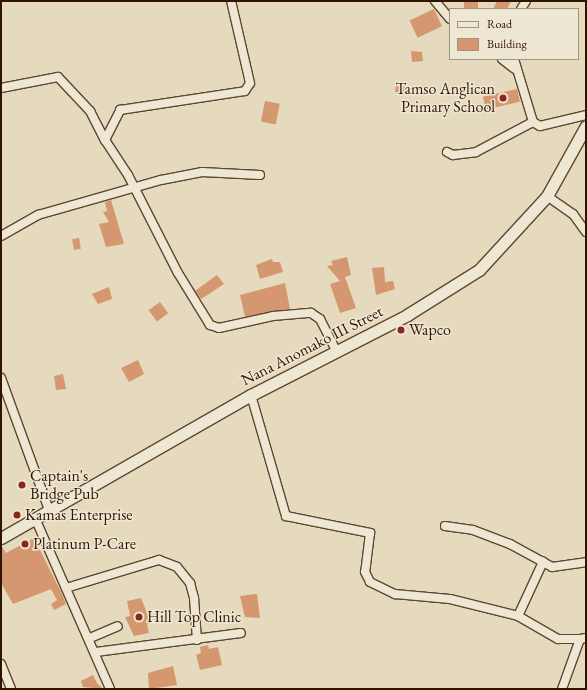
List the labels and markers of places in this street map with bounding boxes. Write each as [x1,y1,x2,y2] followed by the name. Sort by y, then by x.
[395,79,495,117] place label: Tamso Anglican Primary School
[498,93,508,103] marker: Tamso Anglican Primary School
[409,320,451,340] place label: Wapco
[396,325,406,335] marker: Wapco
[30,466,99,504] place label: Captain's Bridge Pub
[17,480,27,490] marker: Captain's Bridge Pub
[25,505,133,525] place label: Kamas Enterprise
[12,510,22,520] marker: Kamas Enterprise
[33,534,136,554] place label: Platinum P-Care
[20,539,30,549] marker: Platinum P-Care
[147,607,241,627] place label: Hill Top Clinic
[134,612,144,622] marker: Hill Top Clinic

